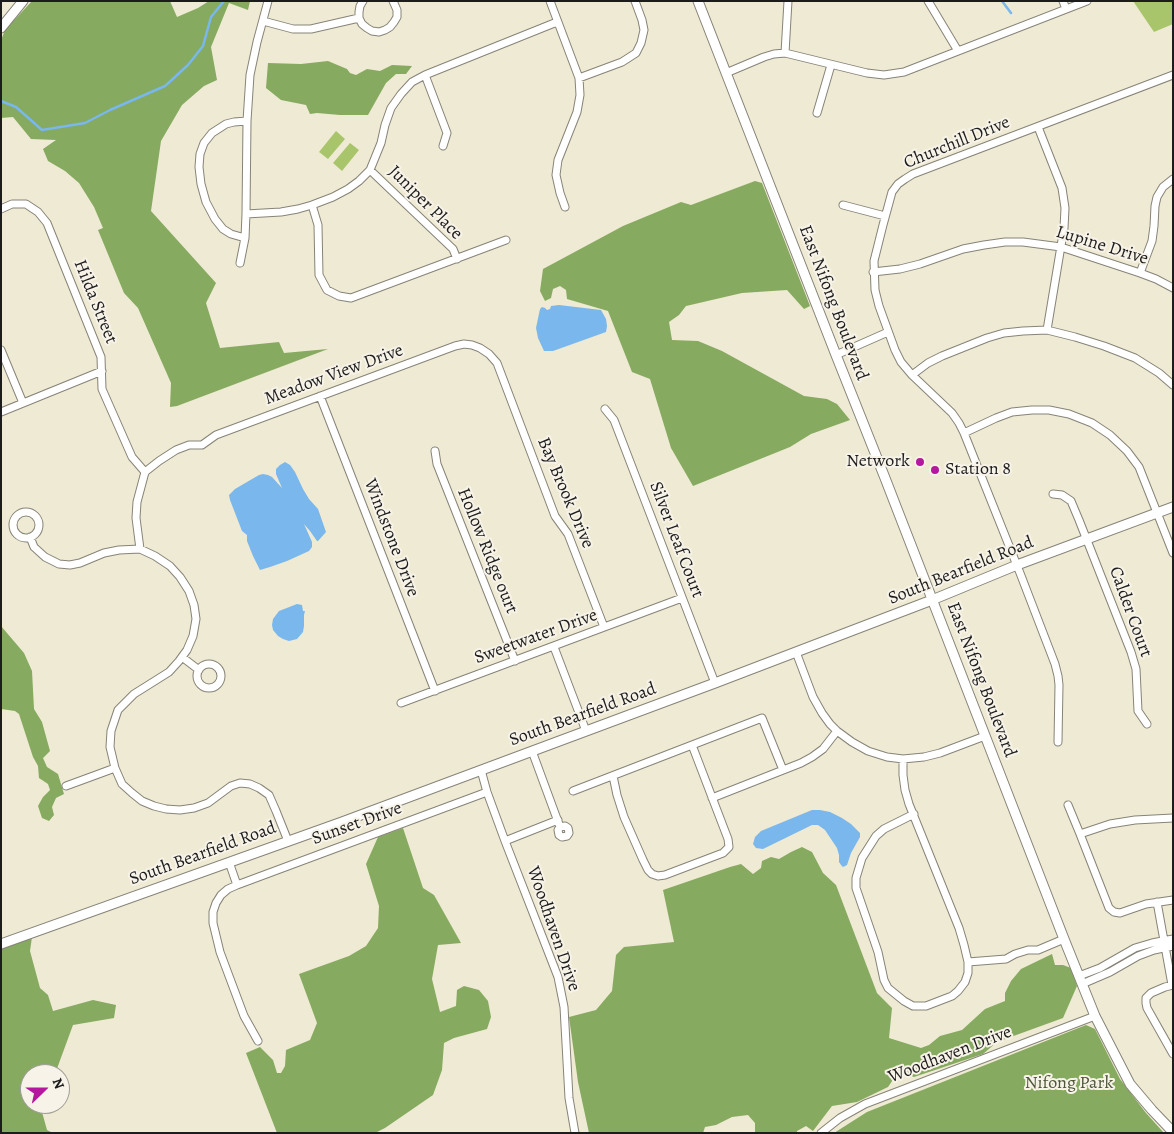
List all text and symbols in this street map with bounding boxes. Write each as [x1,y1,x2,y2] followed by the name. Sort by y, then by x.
[901,112,1013,174] street label: Churchill Drive
[383,161,467,245] street label: Juniper Place
[793,222,873,384] street label: East Nifong Boulevard
[1053,222,1151,270] street label: Lupine Drive
[68,257,122,347] street label: Hilda Street
[262,340,406,410] street label: Meadow View Drive
[532,434,598,552] street label: Bay Brook Drive
[846,451,910,473] place label: Network
[914,456,926,468] marker: Network
[945,459,1011,481] place label: Station 8
[929,464,941,476] marker: Station 8
[359,476,423,600] street label: Windstone Drive
[644,479,708,601] street label: Silver Leaf Court
[452,485,522,617] street label: Hollow Ridge ourt
[885,532,1037,610] street label: South Bearfield Road
[1104,564,1156,660] street label: Calder Court
[941,599,1021,761] street label: East Nifong Boulevard
[472,605,600,669] street label: Sweetwater Drive
[507,678,659,752] street label: South Bearfield Road
[309,798,405,850] street label: Sunset Drive
[127,817,279,891] street label: South Bearfield Road
[522,864,584,994] street label: Woodhaven Drive
[885,1022,1015,1088] street label: Woodhaven Drive
[20,1064,70,1114] north arrow
[1025,1073,1113,1095] park label: Nifong Park
[48,1075,69,1092] text: N

